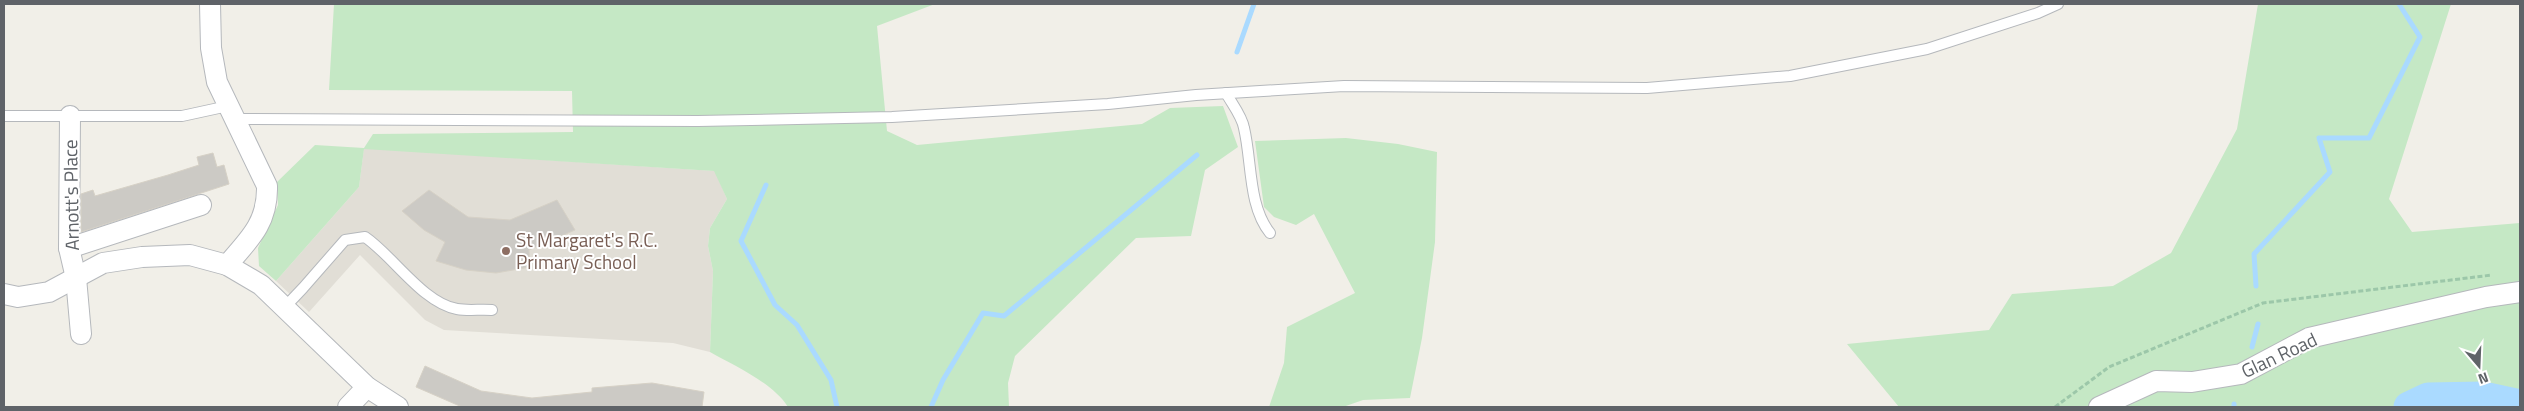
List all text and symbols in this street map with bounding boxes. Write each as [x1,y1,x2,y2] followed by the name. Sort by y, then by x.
[55,139,86,251] street label: Arnott's Place
[516,225,658,276] place label: St Margaret's R.C. Primary School
[500,245,512,257] marker: St Margaret's R.C. Primary School
[2236,324,2322,385] street label: Glan Road
[2454,341,2504,391] north arrow
[2475,367,2491,390] text: N

